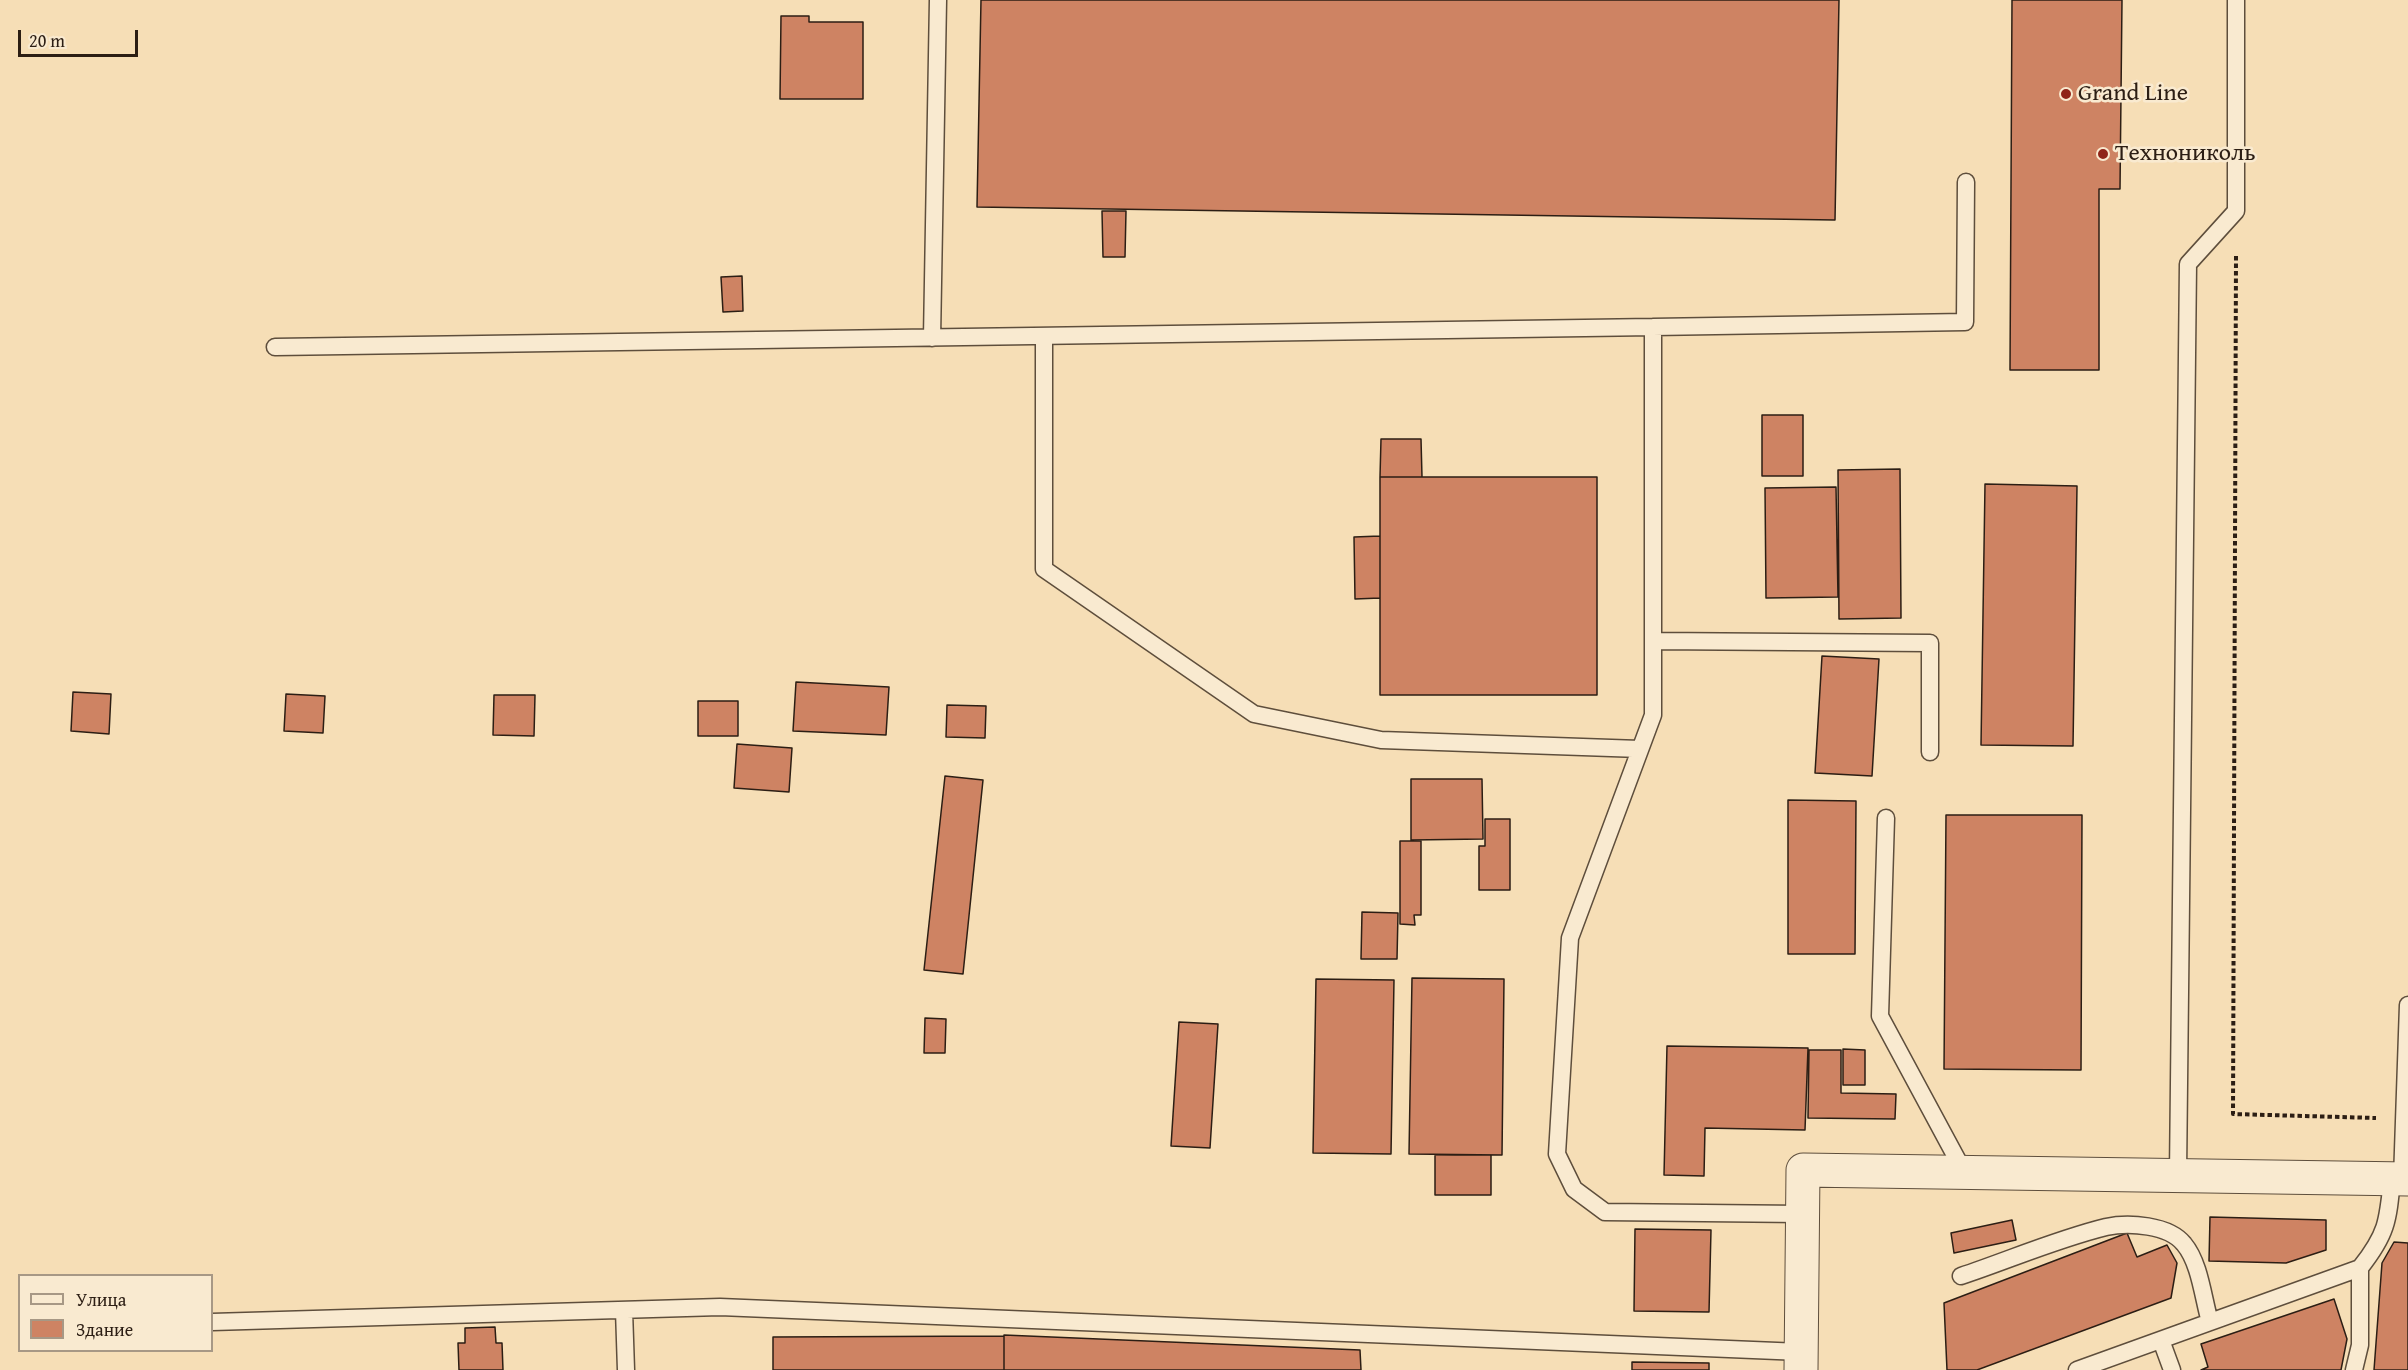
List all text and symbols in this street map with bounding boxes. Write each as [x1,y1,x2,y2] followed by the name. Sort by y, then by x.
[21,18,141,56] scale bar
[29,27,65,54] text: 20 m
[2078,80,2188,108] place label: Grand Line
[2059,87,2073,101] marker: Grand Line
[2115,140,2256,168] place label: Технониколь
[2096,147,2110,161] marker: Технониколь
[18,1274,213,1352] legend
[76,1286,126,1313] text: Улица
[76,1316,133,1343] text: Здание

